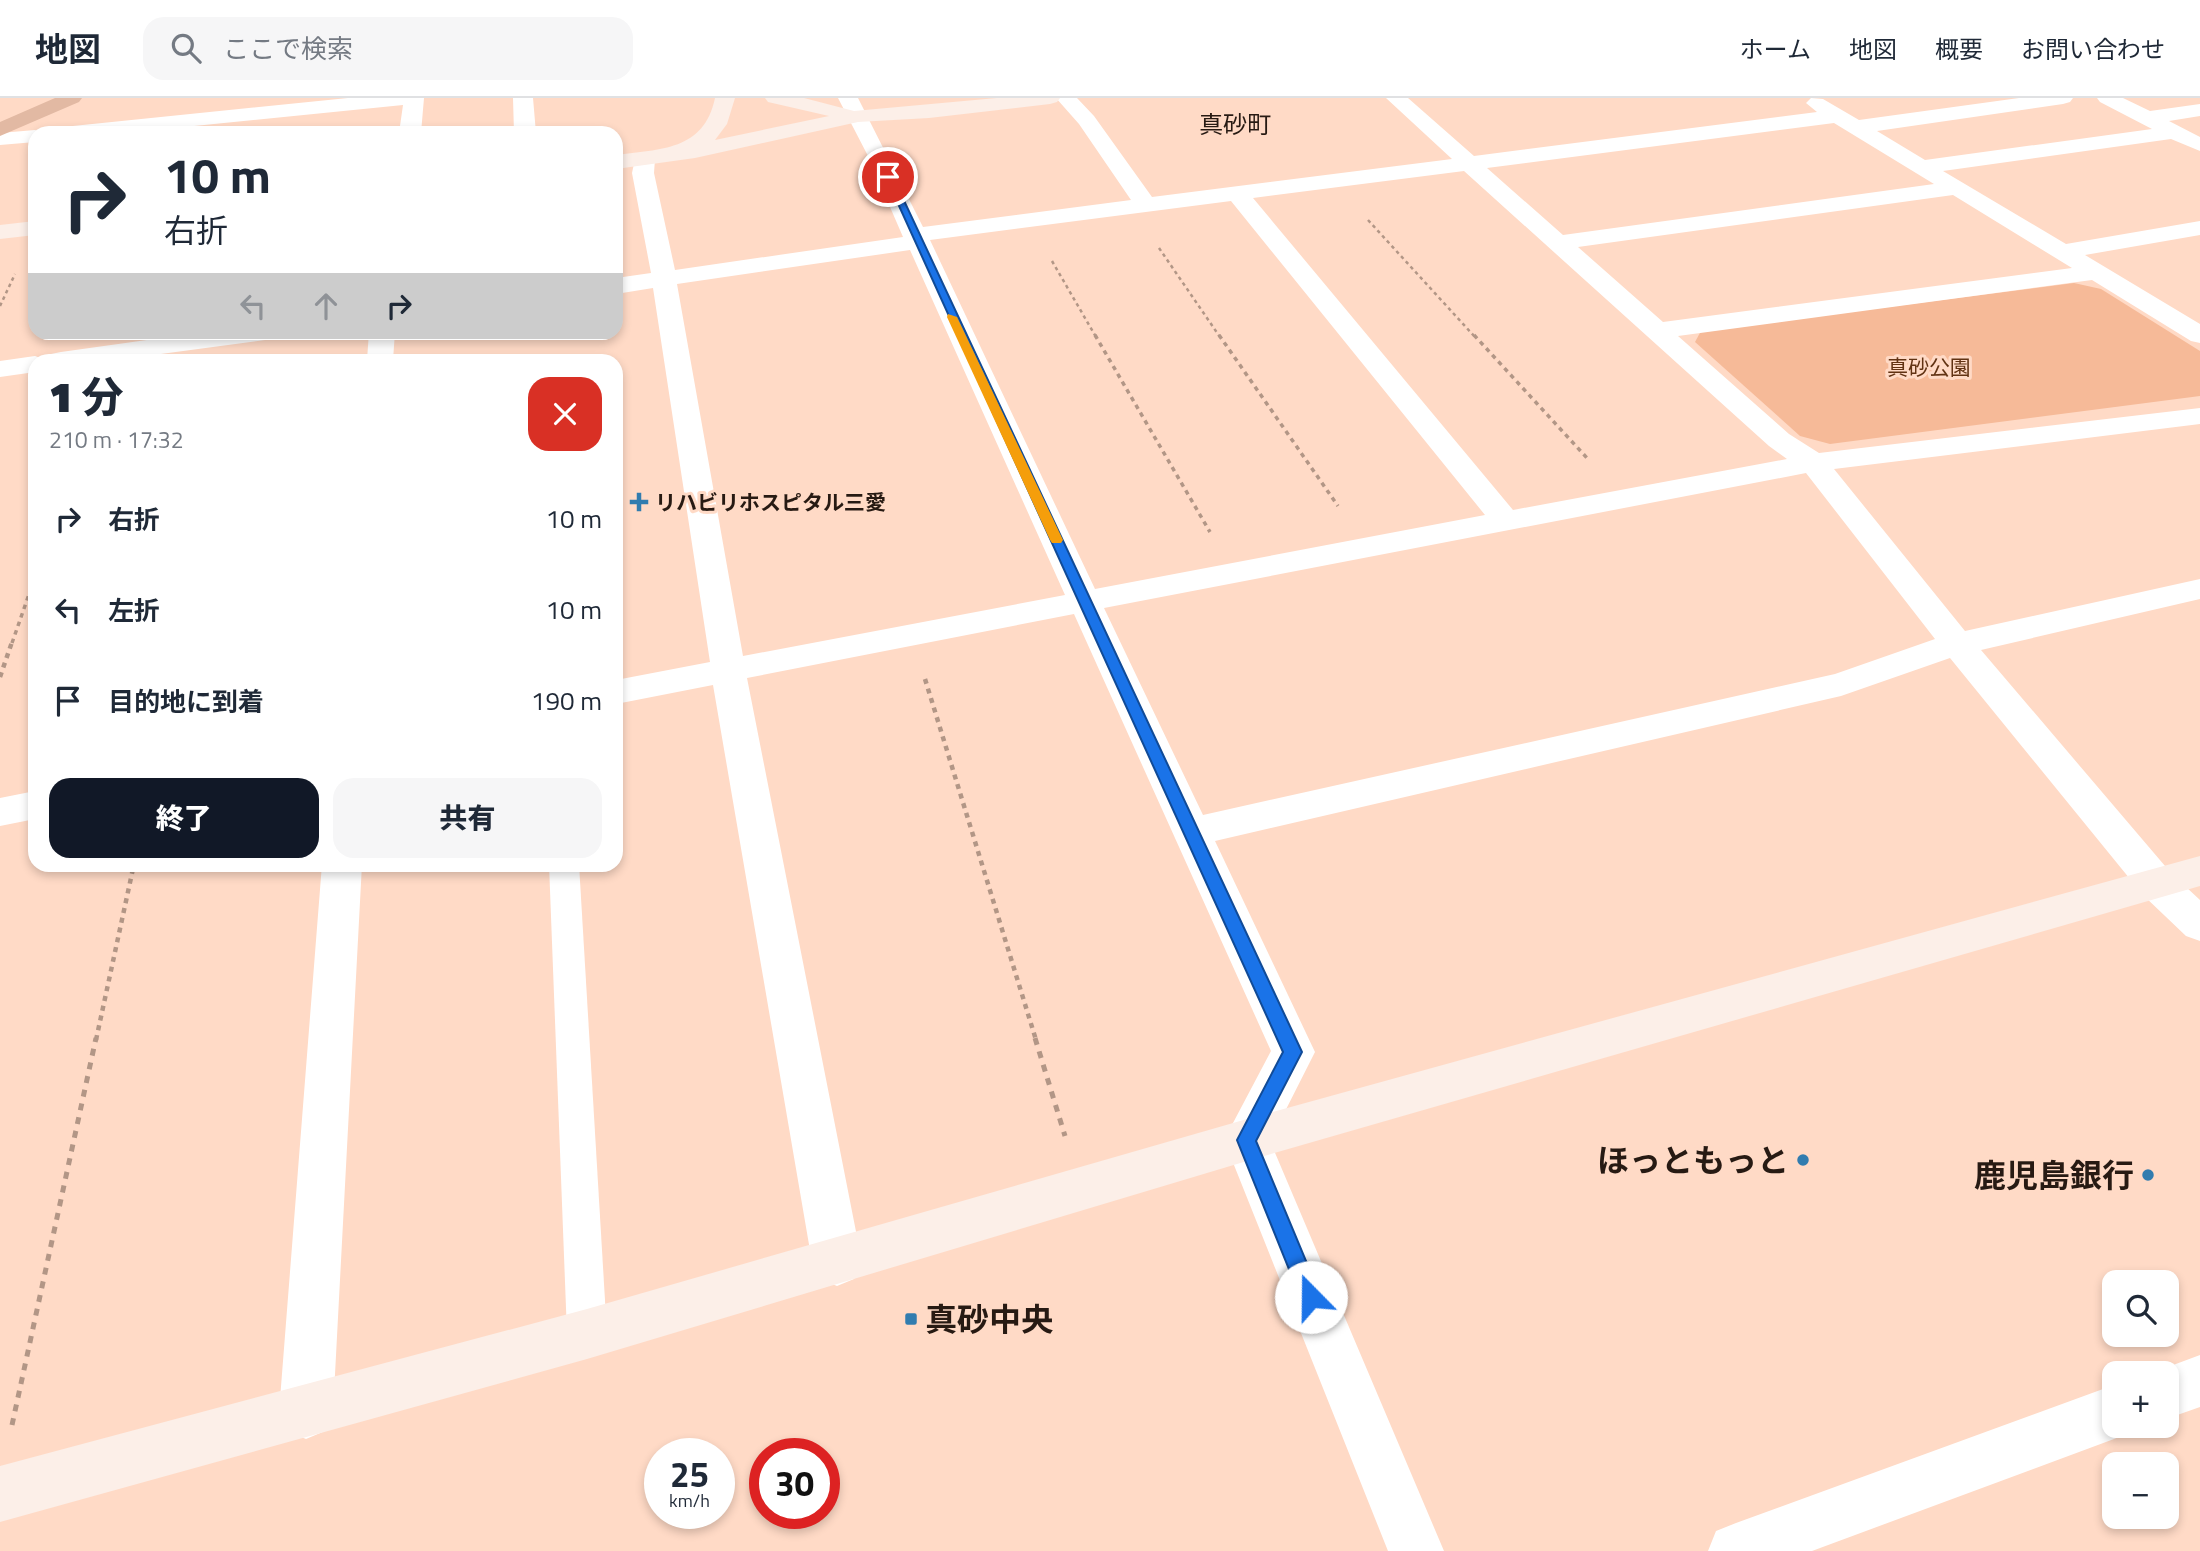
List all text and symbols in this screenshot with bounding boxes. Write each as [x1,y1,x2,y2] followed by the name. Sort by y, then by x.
[143,17,633,80] search box
[35,24,101,74] text: 地図
[167,29,205,67] icon: search
[223,29,353,68] text: ここで検索
[1740,31,1811,67] text: ホーム
[1849,31,1897,67] text: 地図
[1935,31,1983,67] text: 概要
[2021,31,2165,67] text: お問い合わせ
[1199,106,1271,142] district label: 真砂町
[164,137,271,212] text: 10 m
[858,147,918,207] pin
[49,154,140,245] icon: right
[869,158,907,196] icon: arrive
[164,206,228,254] text: 右折
[234,287,272,325] icon: left
[307,287,345,325] icon: ahead
[380,287,418,325] icon: right
[1887,351,1971,383] park label: 真砂公園
[49,364,123,428] text: 1 分
[528,377,602,451] button: close
[49,422,184,457] text: 210 m · 17:32
[655,486,886,518] place label: リハビリホスピタル三愛
[629,492,649,512] marker: リハビリホスピタル三愛
[545,499,602,538] text: 10 m
[49,500,87,538] icon: right
[108,500,160,539] text: 右折
[545,590,602,629] text: 10 m
[49,591,87,629] icon: left
[108,591,160,630] text: 左折
[531,681,602,720] text: 190 m
[49,682,87,720] icon: arrive
[108,682,264,721] text: 目的地に到着
[49,778,319,858] button: 終了
[333,778,602,858] button: 共有
[1597,1136,1789,1184] place label: ほっともっと
[1974,1151,2134,1199] place label: 鹿児島銀行
[1795,1152,1811,1168] marker: ほっともっと
[2140,1167,2156,1183] marker: 鹿児島銀行
[1274,1260,1348,1334] position arrow
[2102,1270,2179,1529] map controls
[2102,1270,2179,1347] button: search
[925,1295,1053,1343] place label: 真砂中央
[903,1311,919,1327] marker: 真砂中央
[2102,1361,2179,1438] button: +
[749,1438,840,1529] speed limit sign: 30
[670,1447,709,1501] text: 25
[2102,1452,2179,1529] button: −
[669,1487,710,1514] text: km/h

